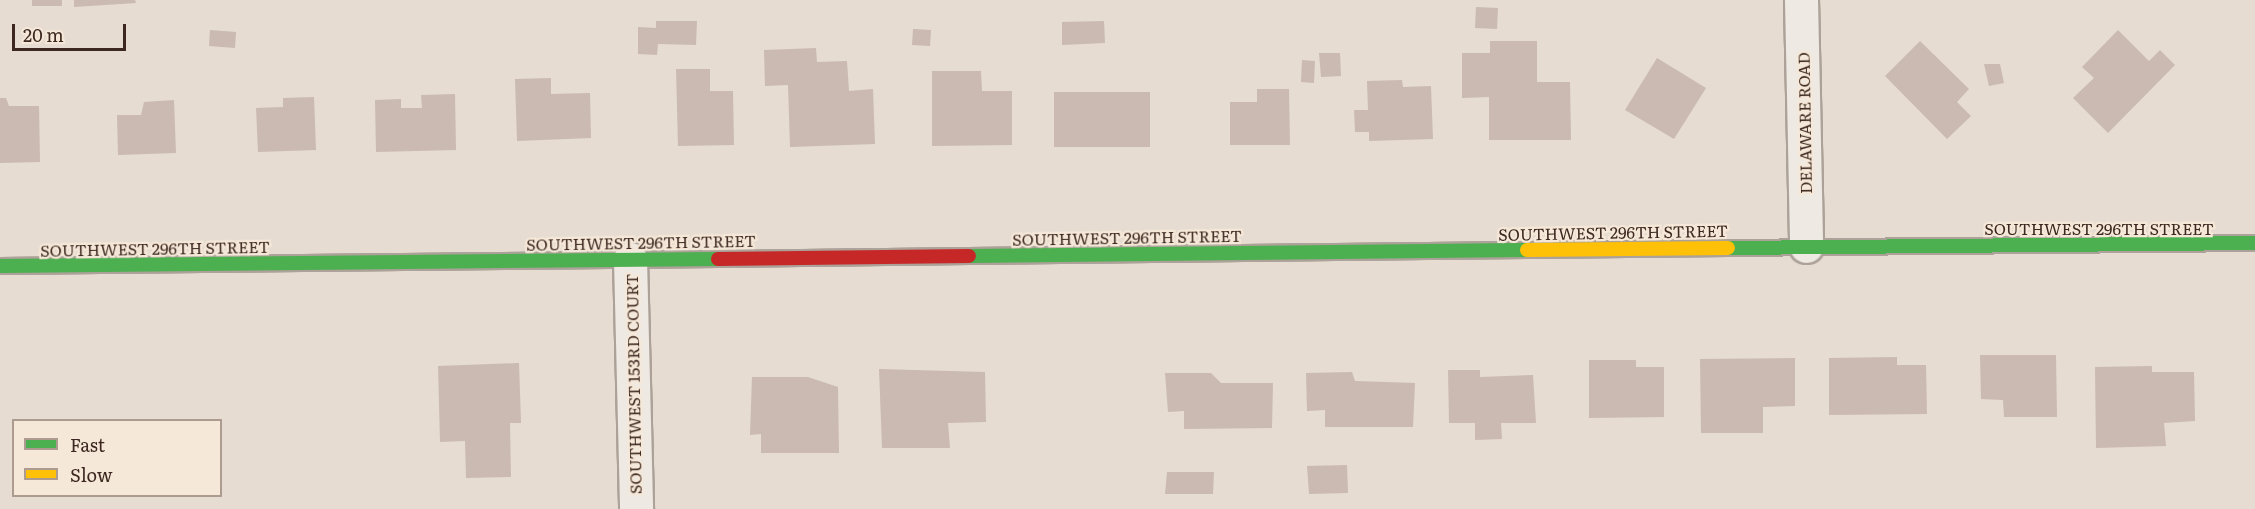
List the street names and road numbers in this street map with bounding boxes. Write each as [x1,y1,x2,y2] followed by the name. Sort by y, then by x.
[1793,52,1815,194] street label: DELAWARE ROAD
[1984,218,2214,238] street label: SOUTHWEST 296TH STREET
[1498,220,1728,244] street label: SOUTHWEST 296TH STREET
[1012,225,1242,249] street label: SOUTHWEST 296TH STREET
[526,230,756,254] street label: SOUTHWEST 296TH STREET
[40,236,270,260] street label: SOUTHWEST 296TH STREET
[621,274,645,494] street label: SOUTHWEST 153RD COURT

